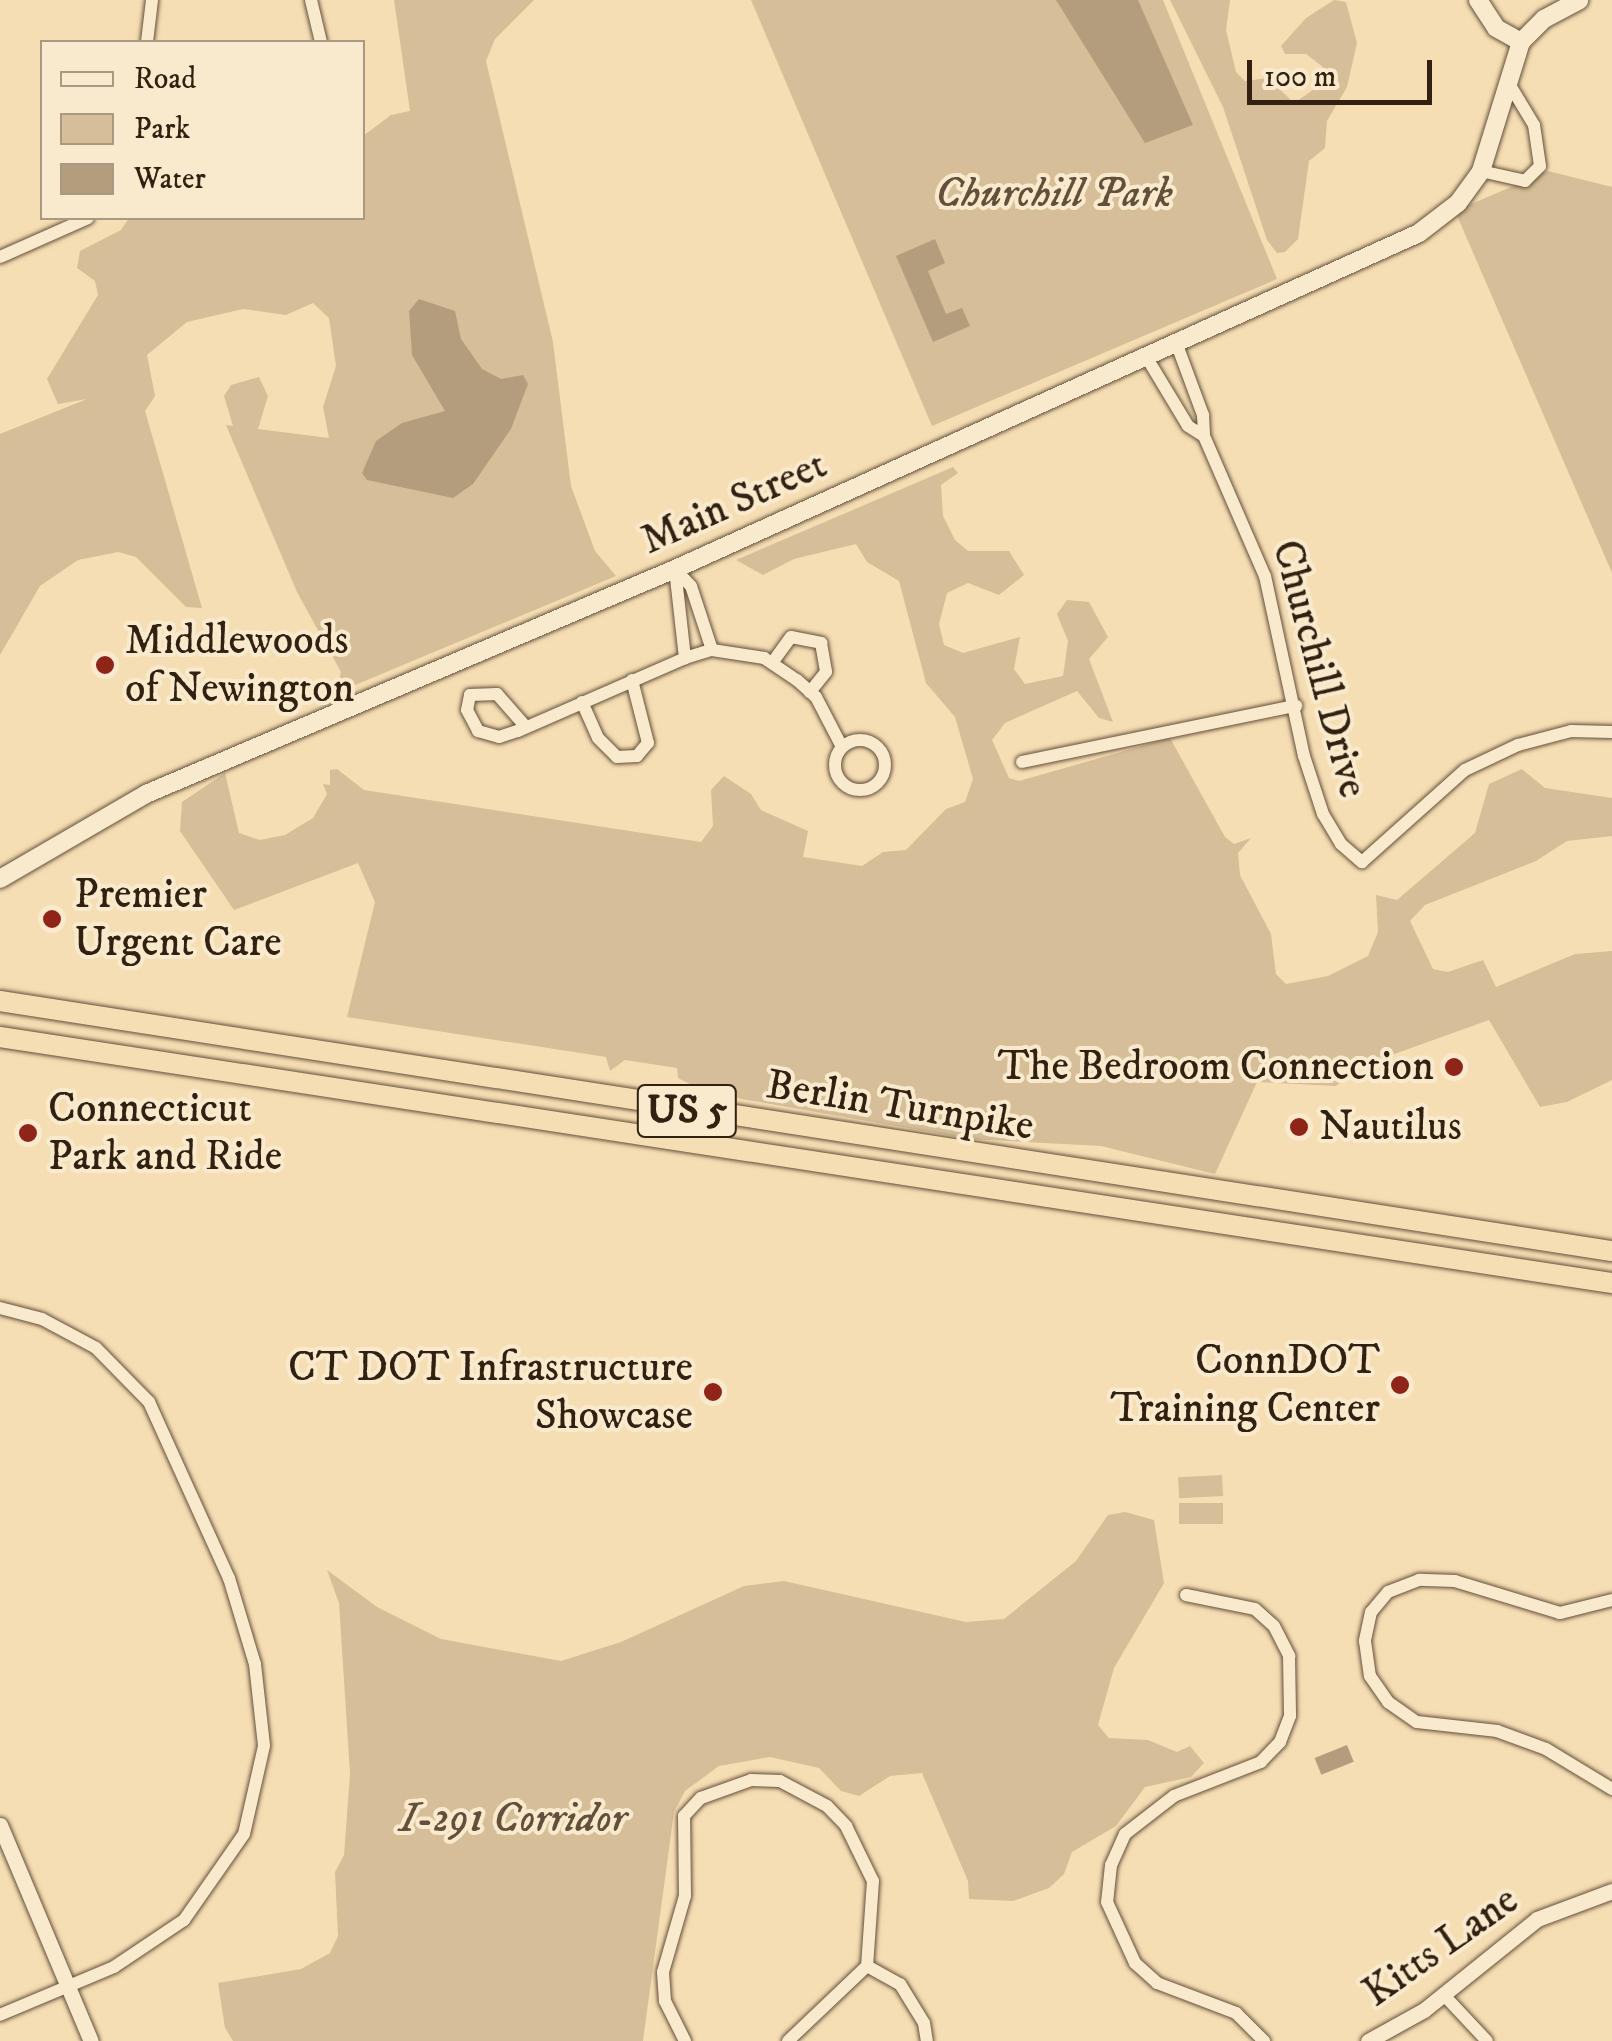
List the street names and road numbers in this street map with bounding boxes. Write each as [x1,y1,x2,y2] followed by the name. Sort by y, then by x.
[634,440,834,566] street label: Main Street
[1260,535,1378,803] street label: Churchill Drive
[763,1060,1037,1152] street label: Berlin Turnpike
[634,1076,740,1146] road number: US 5
[1354,1875,1528,2019] street label: Kitts Lane

